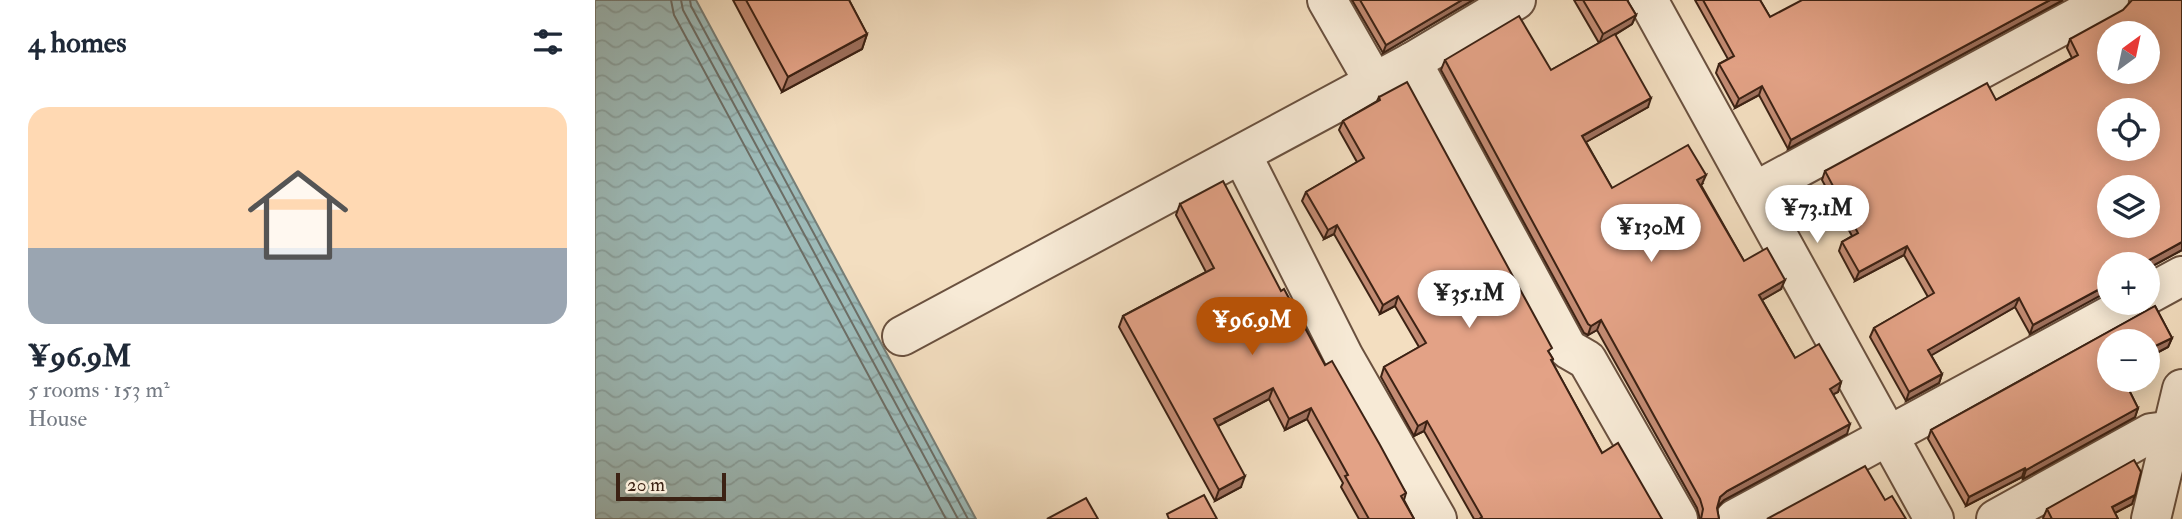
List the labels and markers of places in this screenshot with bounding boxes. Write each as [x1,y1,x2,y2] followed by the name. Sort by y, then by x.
[1760,186,1874,245] pin: ¥73.1M
[1602,204,1700,264] pin: ¥130M
[1412,270,1526,330] pin: ¥35.1M
[1195,298,1309,357] pin: ¥96.9M

